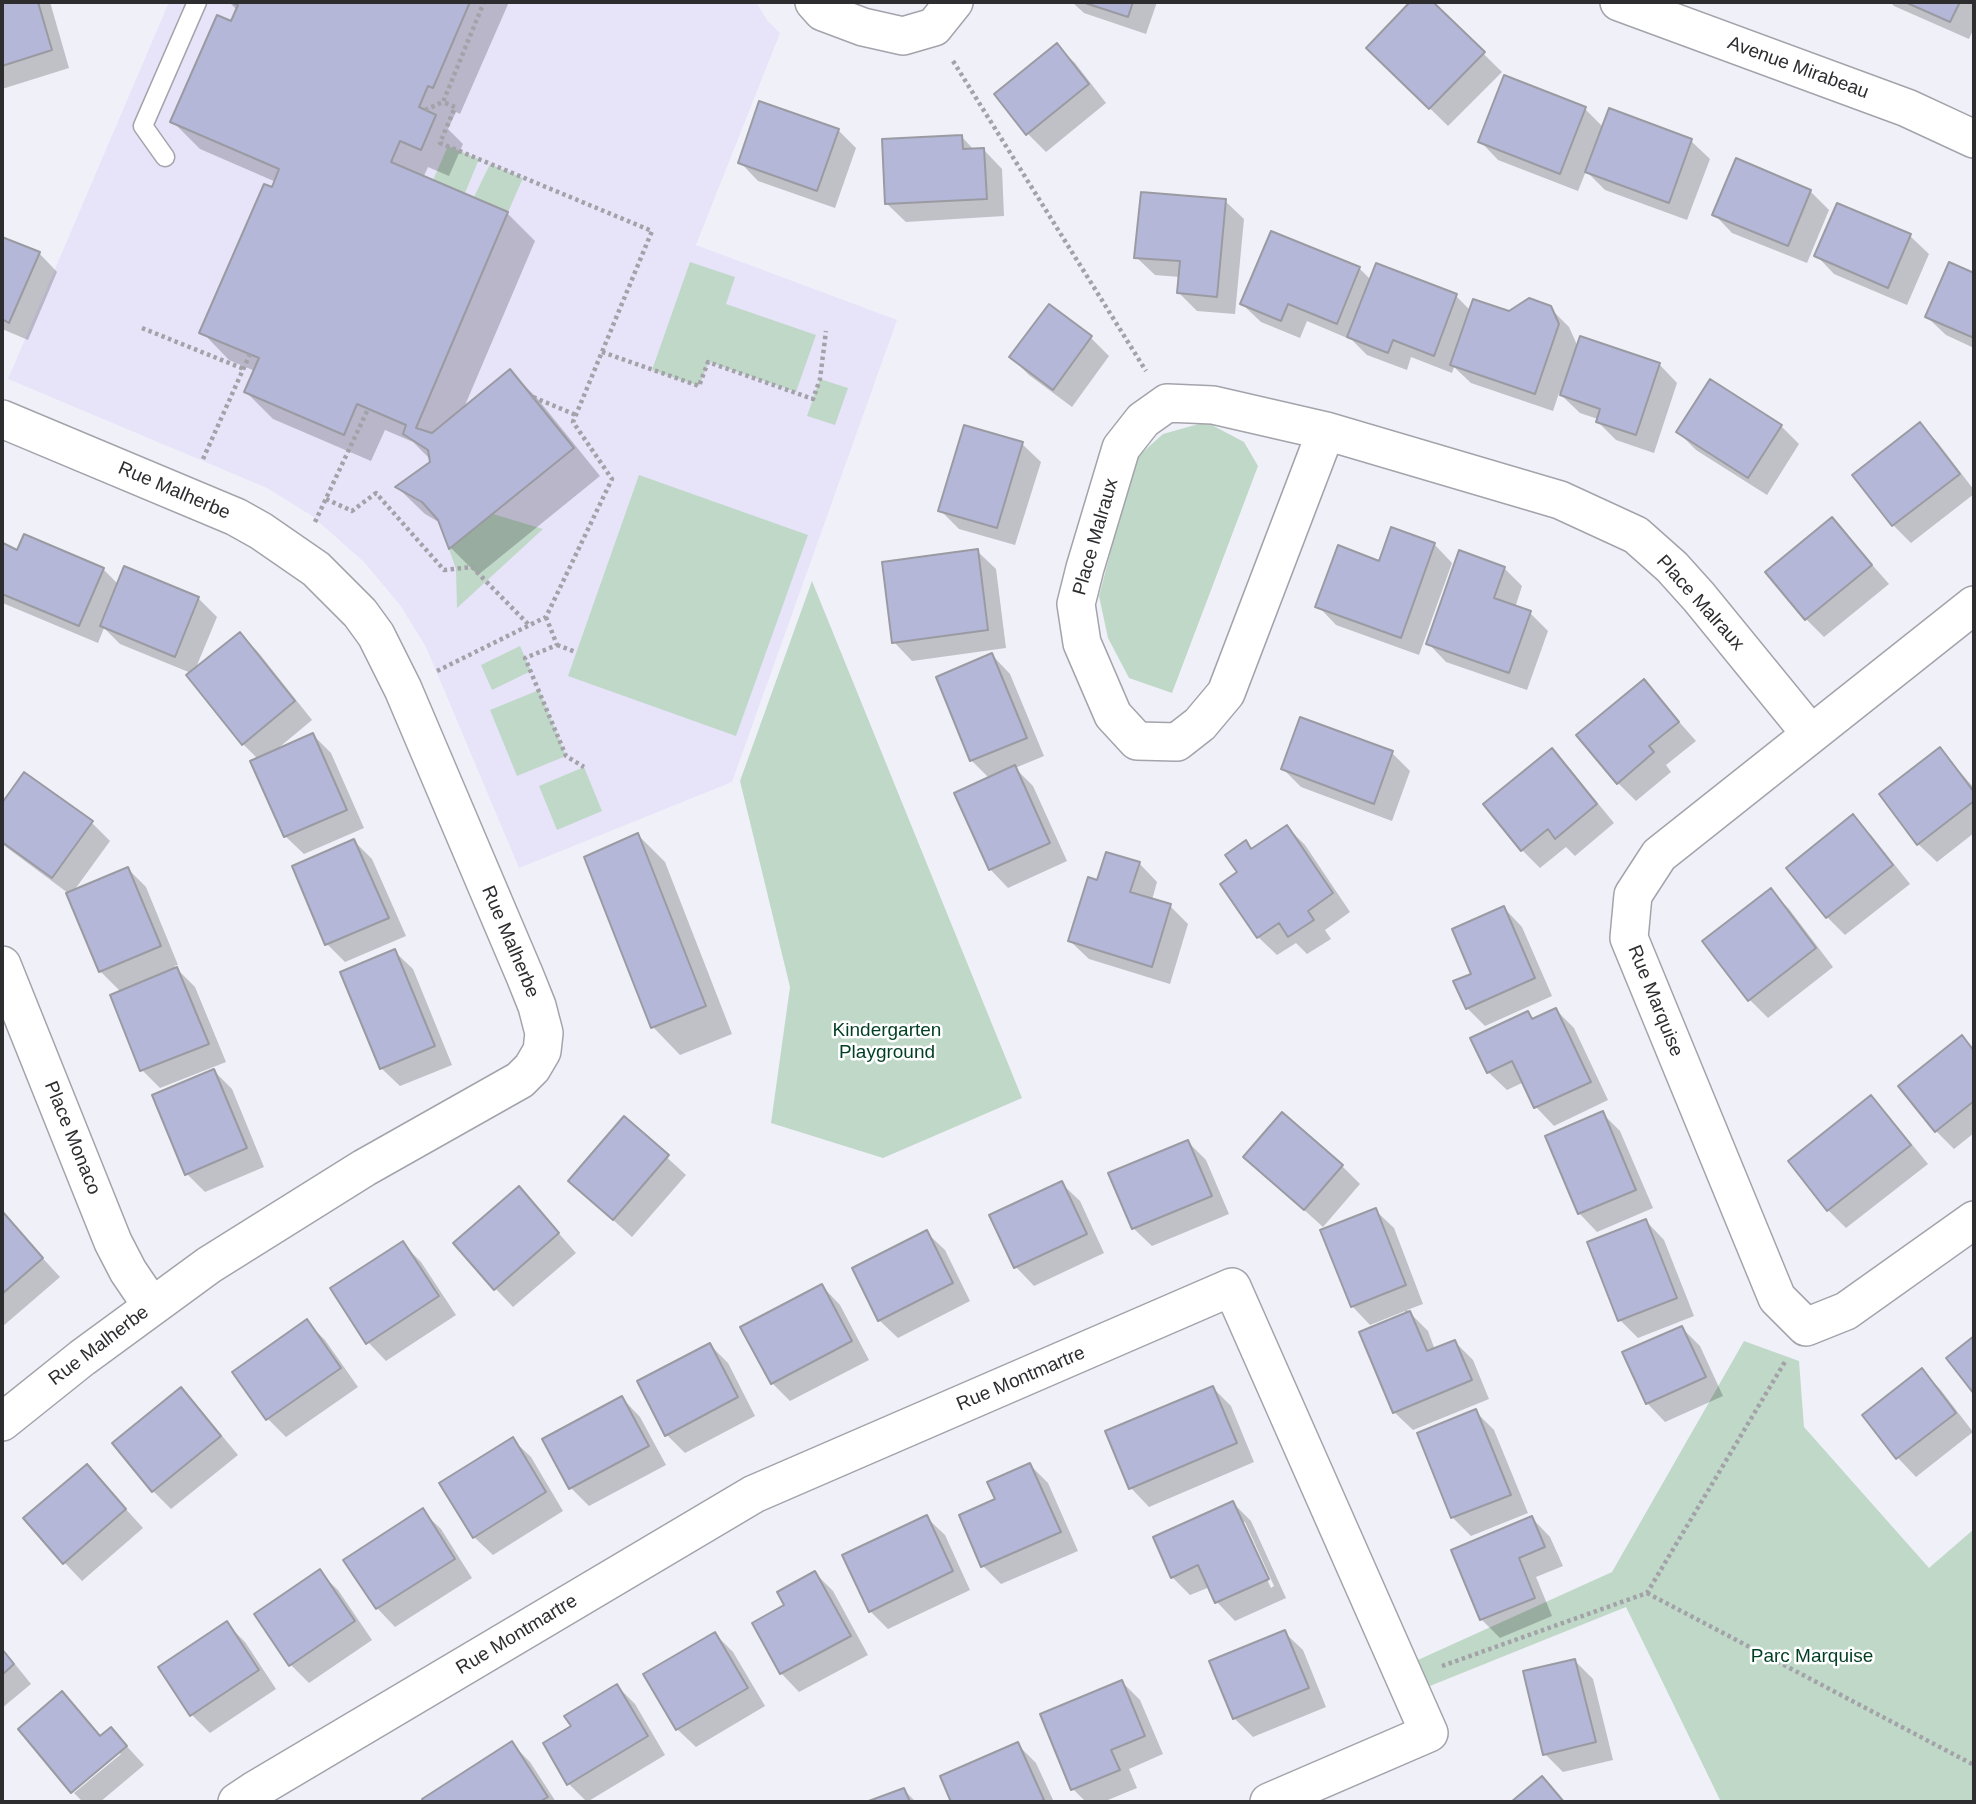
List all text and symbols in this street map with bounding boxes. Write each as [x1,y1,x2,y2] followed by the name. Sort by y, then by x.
[1724,32,1872,104] street label: Avenue Mirabeau
[115,457,233,525] street label: Rue Malherbe
[1068,476,1124,598] street label: Place Malraux
[1651,551,1749,655] street label: Place Malraux
[476,883,544,1001] street label: Rue Malherbe
[1622,942,1688,1060] street label: Rue Marquise
[833,1020,941,1064] park label: Kindergarten Playground
[39,1078,105,1198] street label: Place Monaco
[44,1301,154,1391] street label: Rue Malherbe
[953,1342,1089,1416] street label: Rue Montmartre
[452,1590,582,1680] street label: Rue Montmartre
[1751,1646,1873,1668] park label: Parc Marquise

